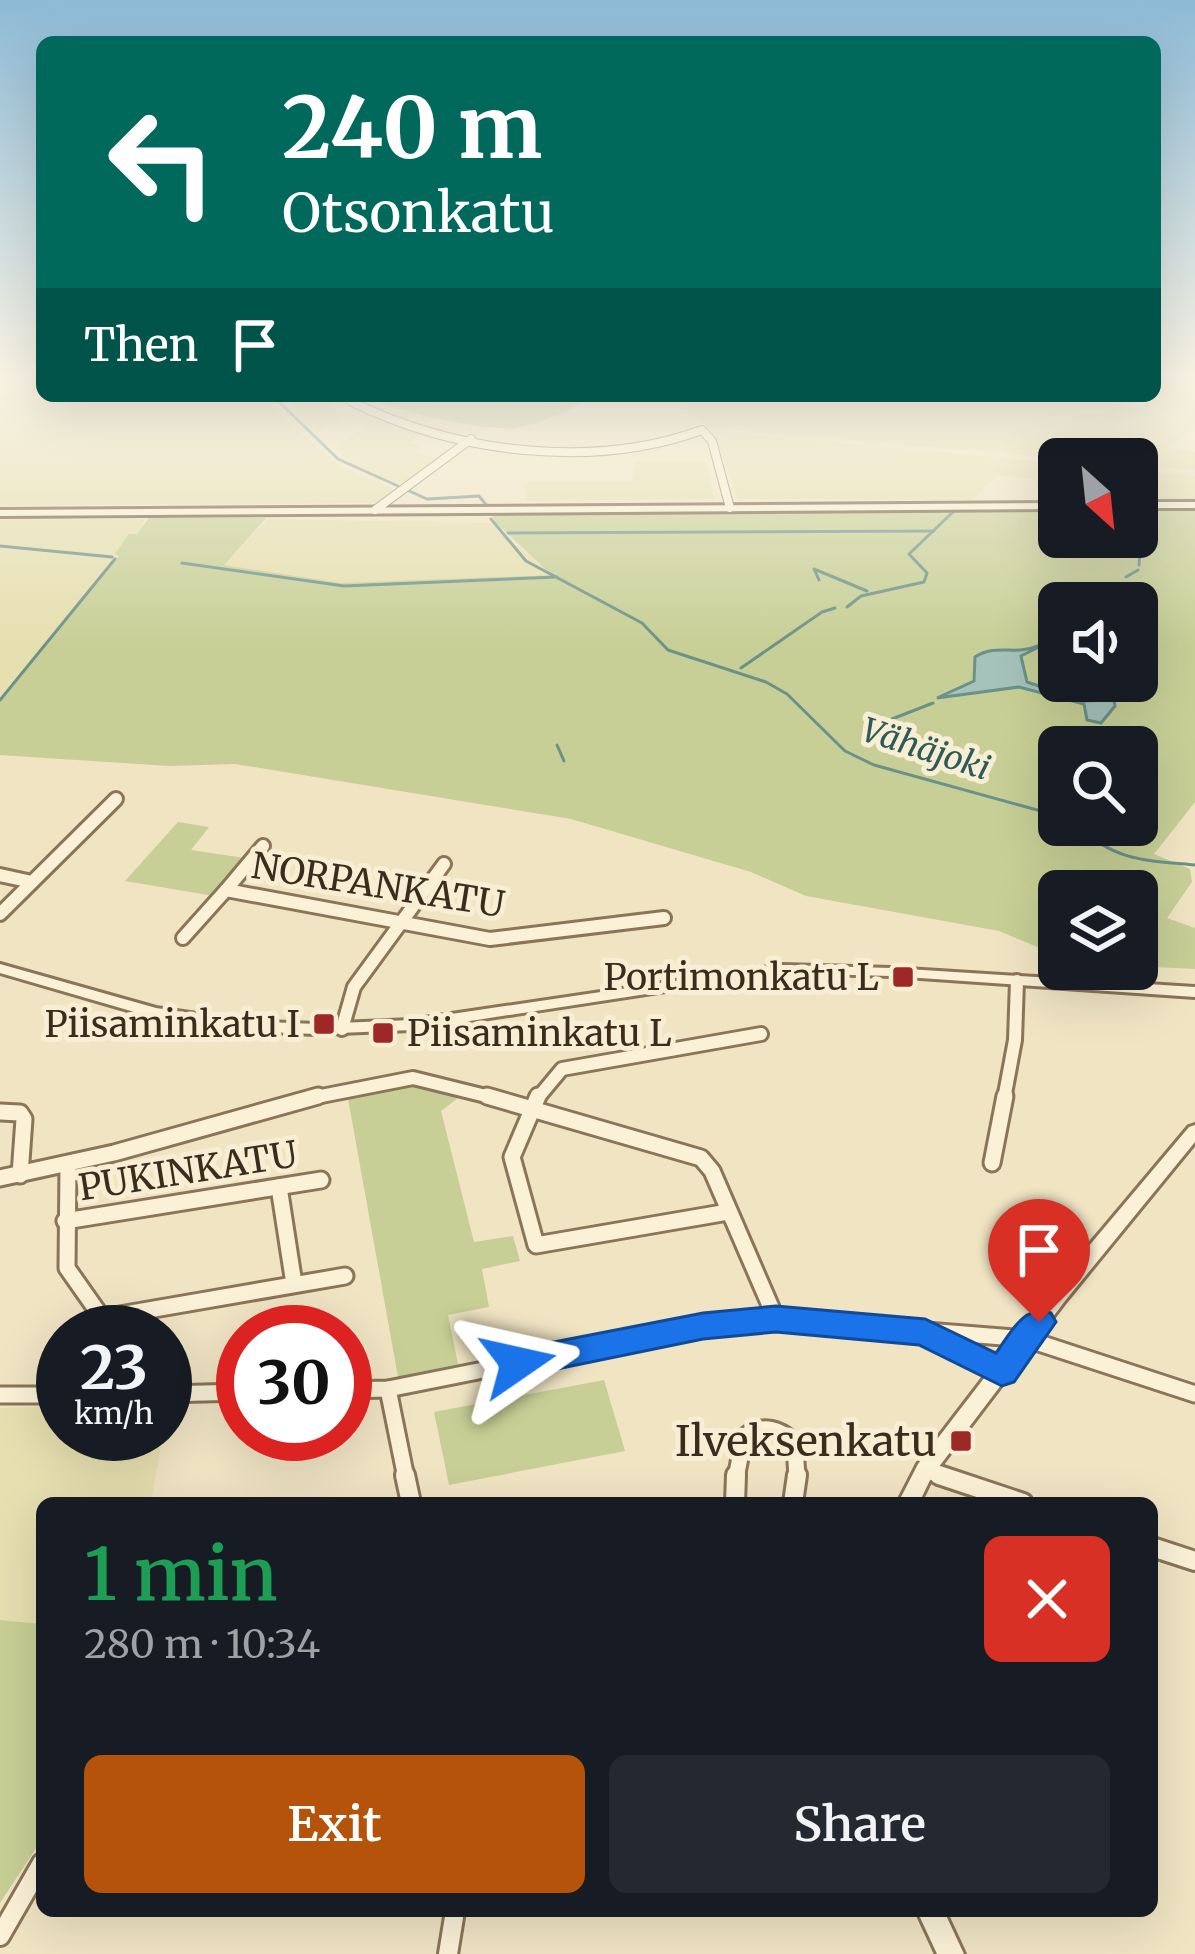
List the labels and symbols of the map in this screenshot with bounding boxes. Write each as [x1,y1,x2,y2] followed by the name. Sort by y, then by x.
[1038,438,1158,558] north arrow
[857,709,995,789] water label: Vähäjoki
[248,843,508,927] street label: NORPANKATU
[603,955,879,1000] place label: Portimonkatu L
[890,964,916,990] marker: Portimonkatu L
[44,1002,300,1047] place label: Piisaminkatu I
[311,1011,337,1037] marker: Piisaminkatu I
[407,1011,672,1056] place label: Piisaminkatu L
[370,1020,396,1046] marker: Piisaminkatu L
[76,1131,301,1210] street label: PUKINKATU
[988,1199,1090,1322] pin
[455,1300,581,1426] position arrow
[216,1305,372,1461] speed limit sign: 30
[675,1415,937,1467] place label: Ilveksenkatu
[948,1428,974,1454] marker: Ilveksenkatu

